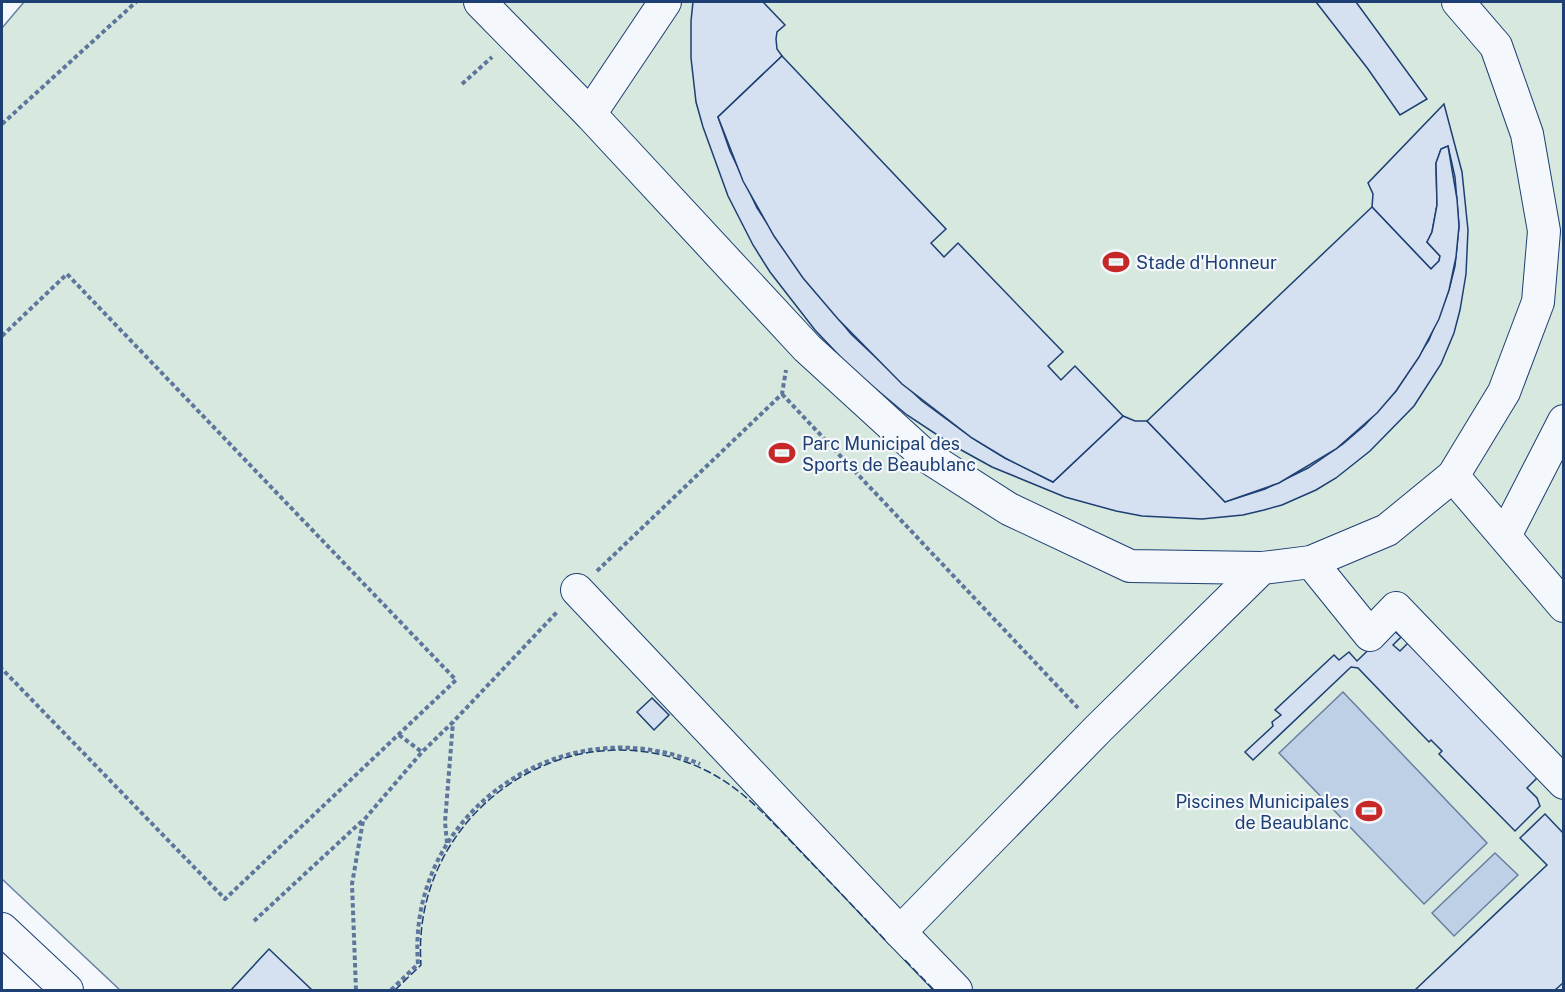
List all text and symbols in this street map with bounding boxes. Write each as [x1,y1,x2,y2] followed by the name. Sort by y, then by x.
[1101,247,1131,277] sports icon: Stade d'Honneur
[1136,252,1277,273] place label: Stade d'Honneur
[802,433,976,475] place label: Parc Municipal des Sports de Beaublanc
[767,438,797,468] sports icon: Parc Municipal des Sports de Beaublanc
[1175,791,1349,833] place label: Piscines Municipales de Beaublanc
[1354,796,1384,826] sports icon: Piscines Municipales de Beaublanc

